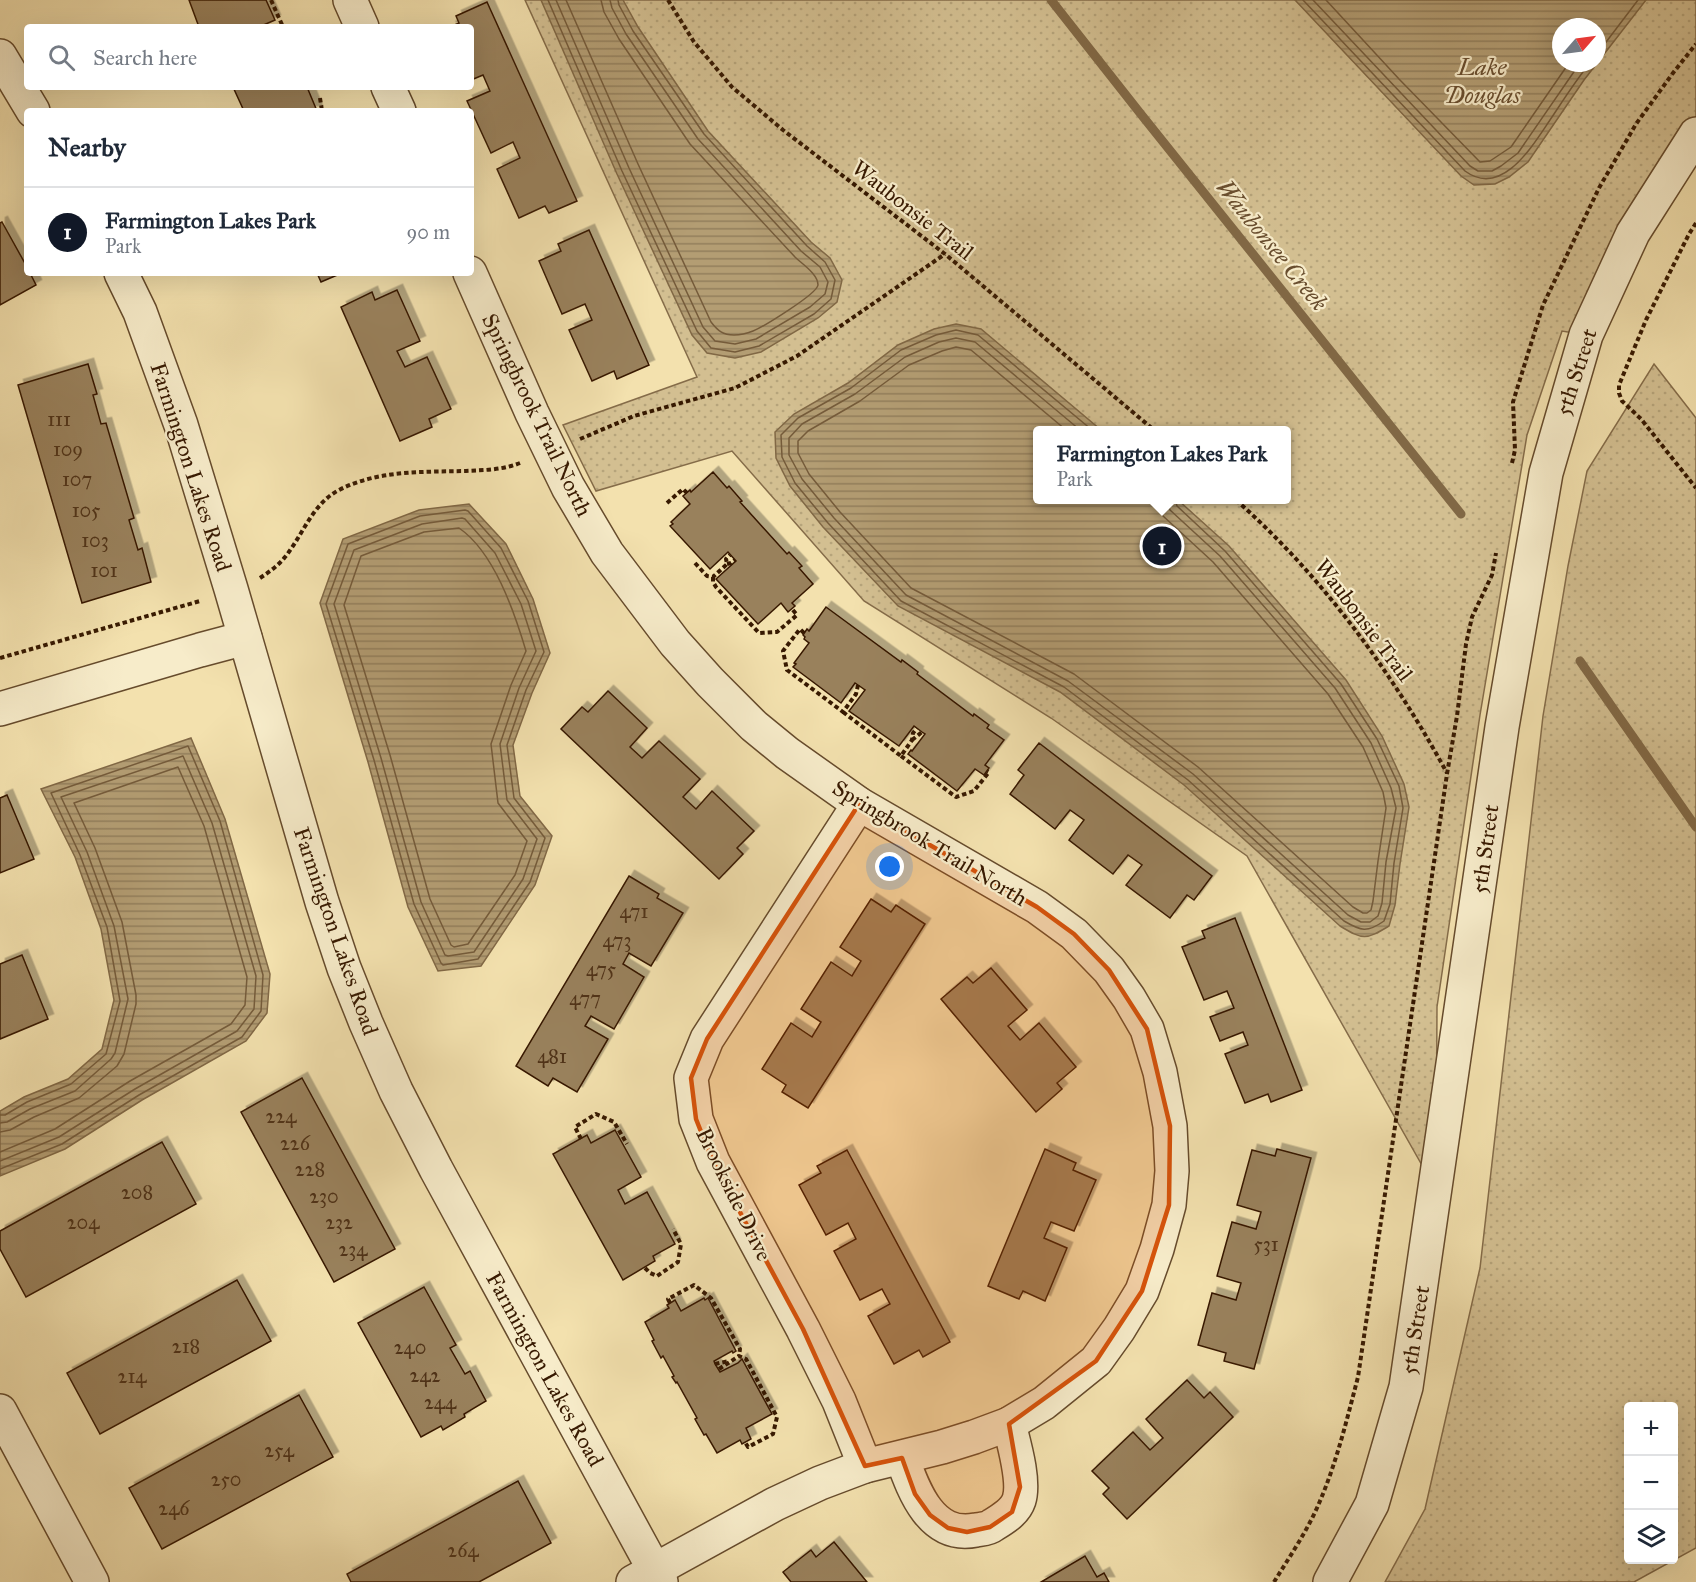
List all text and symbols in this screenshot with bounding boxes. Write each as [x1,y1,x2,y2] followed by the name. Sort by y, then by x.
[1552,18,1606,72] north arrow
[24,24,474,90] search box
[45,41,78,74] icon: search
[93,44,197,71] text: Search here
[1444,52,1521,110] water label: Lake Douglas
[48,131,126,163] text: Nearby
[847,154,979,266] street label: Waubonsie Trail
[1210,173,1334,317] water label: Waubonsee Creek
[105,207,316,234] text: Farmington Lakes Park
[64,220,71,244] text: 1
[407,220,450,244] text: 90 m
[105,234,141,258] text: Park
[476,309,598,521] street label: Springbrook Trail North
[1549,325,1603,419] street label: 5th Street
[144,359,238,575] street label: Farmington Lakes Road
[47,407,71,431] house number: 111
[1033,426,1291,504] popup
[53,437,83,461] house number: 109
[1056,440,1268,467] text: Farmington Lakes Park
[62,467,92,491] house number: 107
[1056,467,1093,491] text: Park
[72,498,100,522] house number: 105
[1142,524,1182,568] pin: 1
[81,528,109,552] house number: 103
[1309,553,1419,687] street label: Waubonsie Trail
[90,558,118,582] house number: 101
[828,774,1032,912] street label: Springbrook Trail North
[1465,803,1505,895] street label: 5th Street
[288,823,384,1039] street label: Farmington Lakes Road
[875,852,904,881] your location
[620,899,649,923] house number: 471
[603,928,631,952] house number: 473
[586,957,616,981] house number: 475
[569,986,601,1010] house number: 477
[537,1044,567,1068] house number: 481
[266,1104,297,1128] house number: 224
[690,1123,778,1265] street label: Brookside Drive
[280,1131,311,1155] house number: 226
[295,1157,325,1181] house number: 228
[121,1180,153,1204] house number: 208
[309,1184,339,1208] house number: 230
[67,1210,100,1234] house number: 204
[325,1210,353,1234] house number: 232
[1253,1232,1279,1256] house number: 531
[338,1237,368,1261] house number: 234
[480,1267,610,1471] street label: Farmington Lakes Road
[1395,1283,1435,1376] street label: 5th Street
[172,1334,200,1358] house number: 218
[394,1335,426,1359] house number: 240
[410,1363,441,1387] house number: 242
[118,1364,147,1388] house number: 214
[424,1390,457,1414] house number: 244
[1624,1402,1678,1564] map controls
[1624,1402,1678,1456] button: +
[264,1438,295,1462] house number: 254
[1624,1456,1678,1510] button: −
[211,1467,241,1491] house number: 250
[158,1496,190,1520] house number: 246
[1624,1510,1678,1564] button: layers
[447,1538,479,1562] house number: 264

